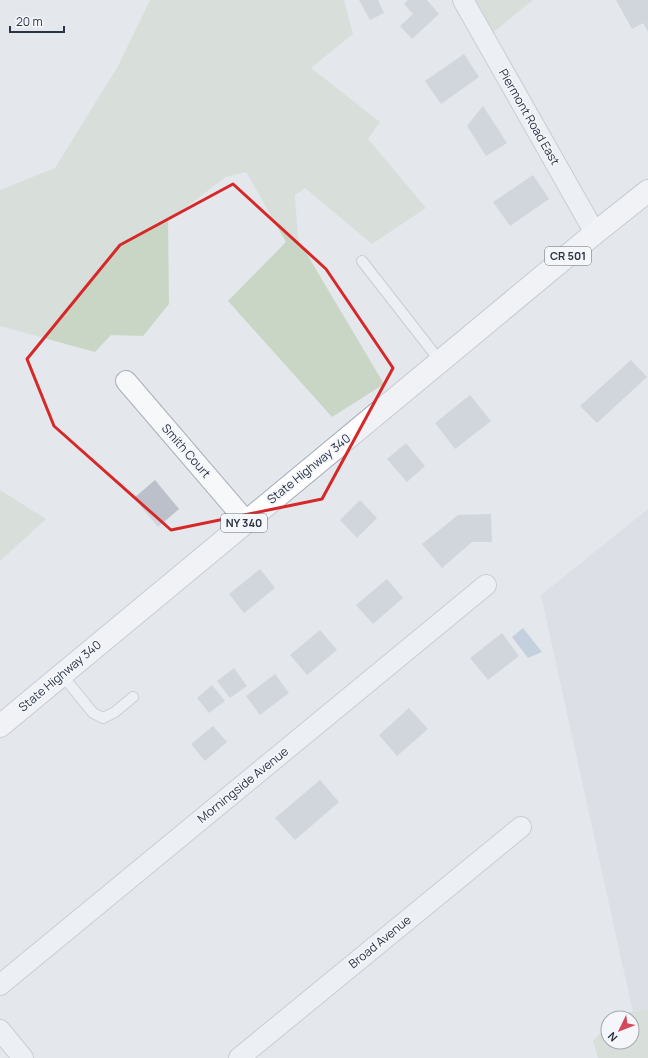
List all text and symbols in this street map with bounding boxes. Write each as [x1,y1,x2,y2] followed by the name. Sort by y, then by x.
[10,8,64,34] scale bar
[16,13,43,30] text: 20 m
[495,66,564,168] street label: Piermont Road East
[545,247,591,265] road number: CR 501
[158,420,215,482] street label: Smith Court
[263,430,354,508] street label: State Highway 340
[221,514,267,532] road number: NY 340
[15,636,105,715] street label: State Highway 340
[194,743,292,827] street label: Morningside Avenue
[345,911,415,972] street label: Broad Avenue
[600,1010,640,1050] north arrow
[604,1029,621,1045] text: N

